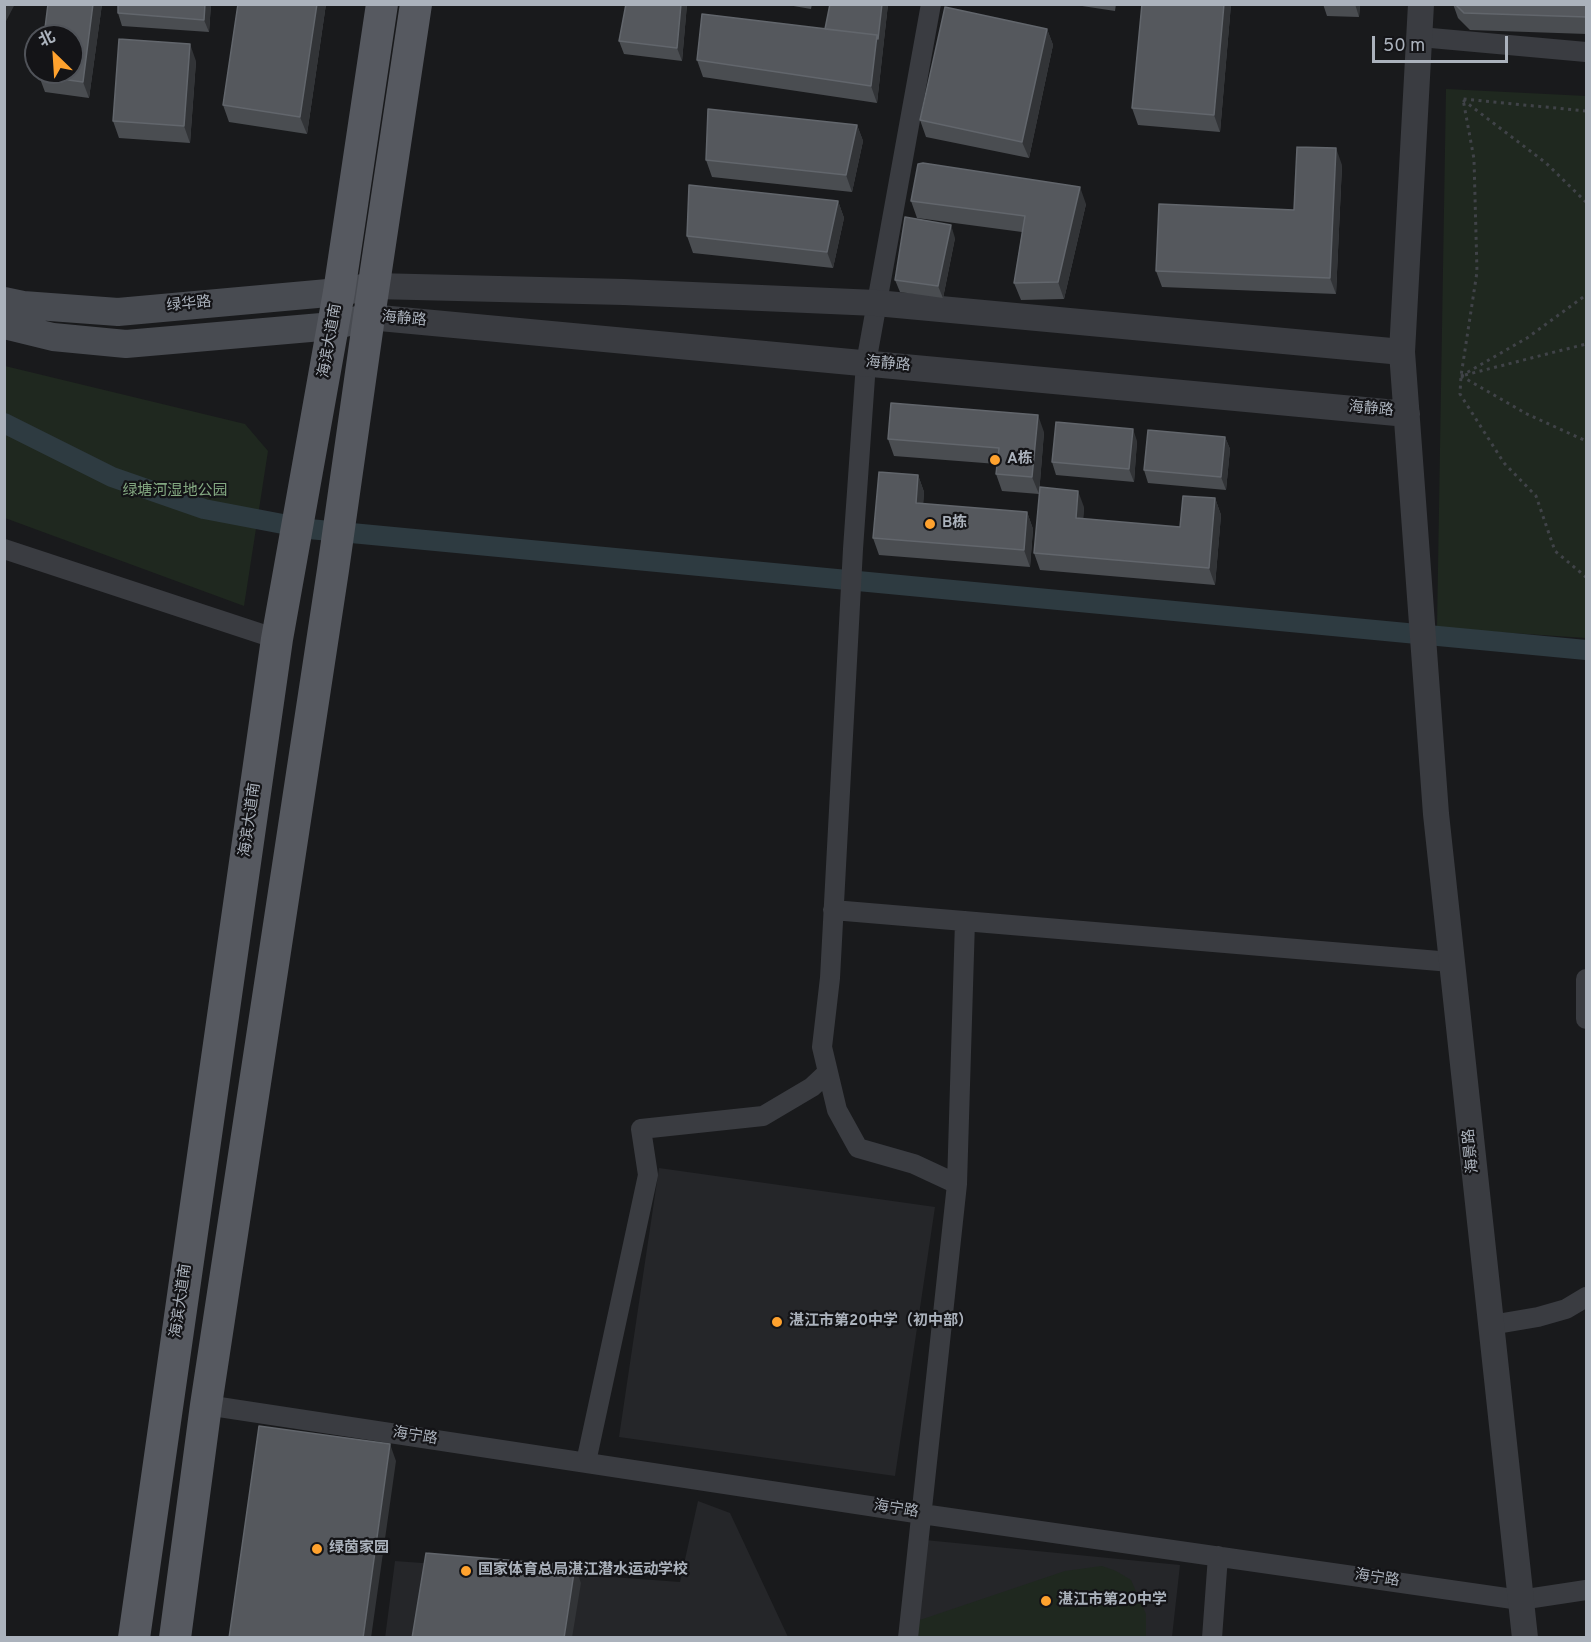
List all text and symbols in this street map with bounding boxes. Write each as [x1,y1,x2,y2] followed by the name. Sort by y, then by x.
[24,24,84,84] north arrow
[1375,24,1512,62] scale bar
[36,27,59,52] text: 北
[1383,35,1425,58] text: 50 m
[166,294,212,316] street label: 绿华路
[316,303,346,379] street label: 海滨大道南
[381,309,427,331] street label: 海静路
[865,354,911,376] street label: 海静路
[1348,399,1394,421] street label: 海静路
[1007,451,1033,469] place label: A栋
[988,453,1002,467] marker: A栋
[123,483,227,501] park label: 绿塘河湿地公园
[942,515,967,533] place label: B栋
[923,517,937,531] marker: B栋
[237,782,265,858] street label: 海滨大道南
[1461,1128,1483,1174] street label: 海景路
[168,1263,196,1339] street label: 海滨大道南
[789,1313,973,1331] place label: 湛江市第20中学（初中部）
[770,1315,784,1329] marker: 湛江市第20中学（初中部）
[391,1425,439,1449] street label: 海宁路
[872,1498,920,1522] street label: 海宁路
[329,1540,389,1558] place label: 绿茵家园
[310,1542,324,1556] marker: 绿茵家园
[478,1562,688,1580] place label: 国家体育总局湛江潜水运动学校
[459,1564,473,1578] marker: 国家体育总局湛江潜水运动学校
[1353,1567,1401,1591] street label: 海宁路
[1058,1592,1167,1610] place label: 湛江市第20中学
[1039,1594,1053,1608] marker: 湛江市第20中学

